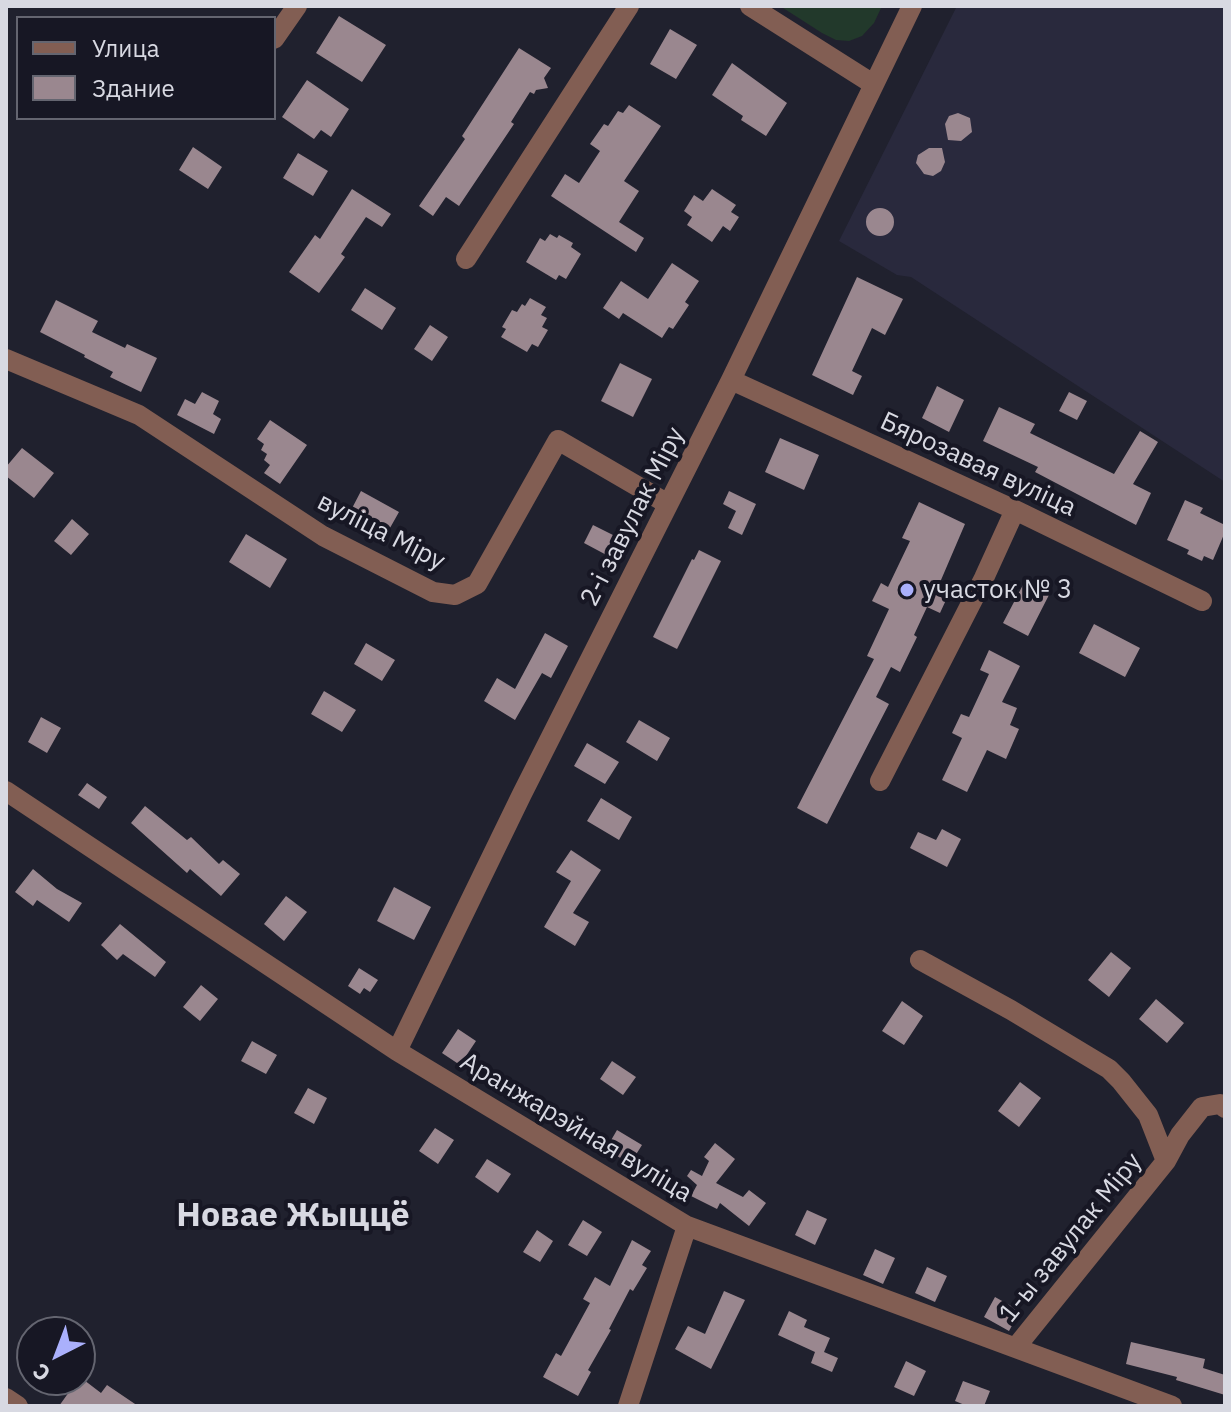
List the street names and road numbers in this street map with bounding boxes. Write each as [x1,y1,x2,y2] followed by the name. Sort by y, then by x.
[875,406,1081,524] street label: Бярозавая вуліца
[574,422,692,612] street label: 2-і завулак Міру
[312,487,450,577] street label: вуліца Міру
[454,1046,698,1210] street label: Аранжарэйная вуліца
[993,1147,1149,1329] street label: 1-ы завулак Міру

